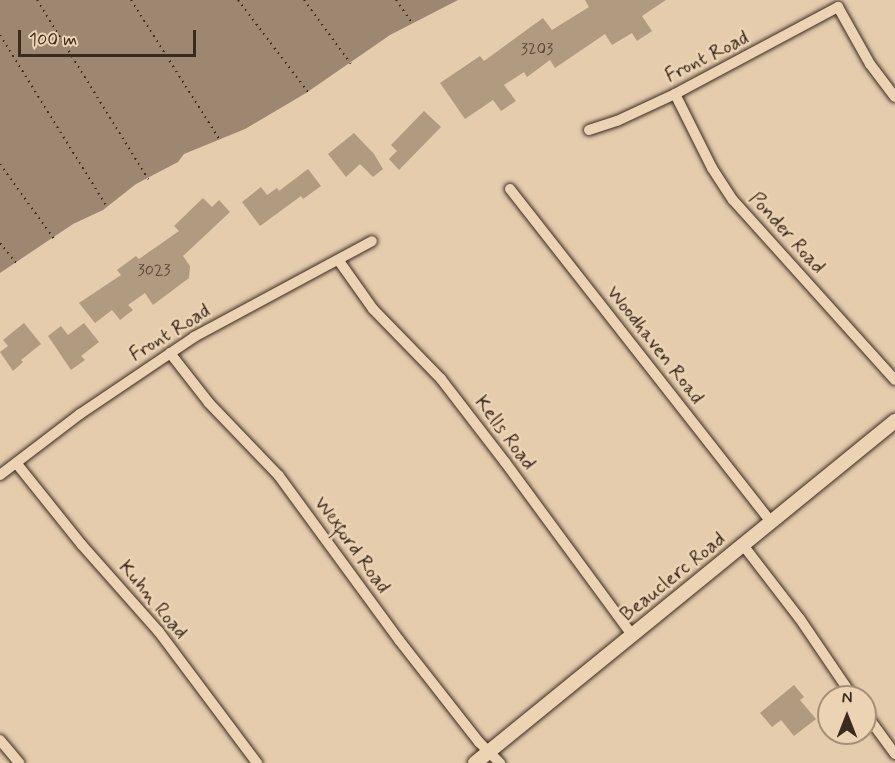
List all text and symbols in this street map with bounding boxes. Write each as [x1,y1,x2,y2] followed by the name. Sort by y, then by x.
[21,18,200,56] scale bar
[662,26,752,88] street label: Front Road
[29,28,77,52] text: 100 m
[521,40,553,60] house number: 3203
[744,187,830,279] street label: Ponder Road
[137,261,171,281] house number: 3023
[602,282,708,408] street label: Woodhaven Road
[126,299,214,367] street label: Front Road
[469,391,541,475] street label: Kells Road
[309,492,395,598] street label: Wexford Road
[615,527,731,627] street label: Beauclerc Road
[113,556,193,644] street label: Kuhn Road
[817,685,877,745] north arrow
[842,688,852,709] text: N

